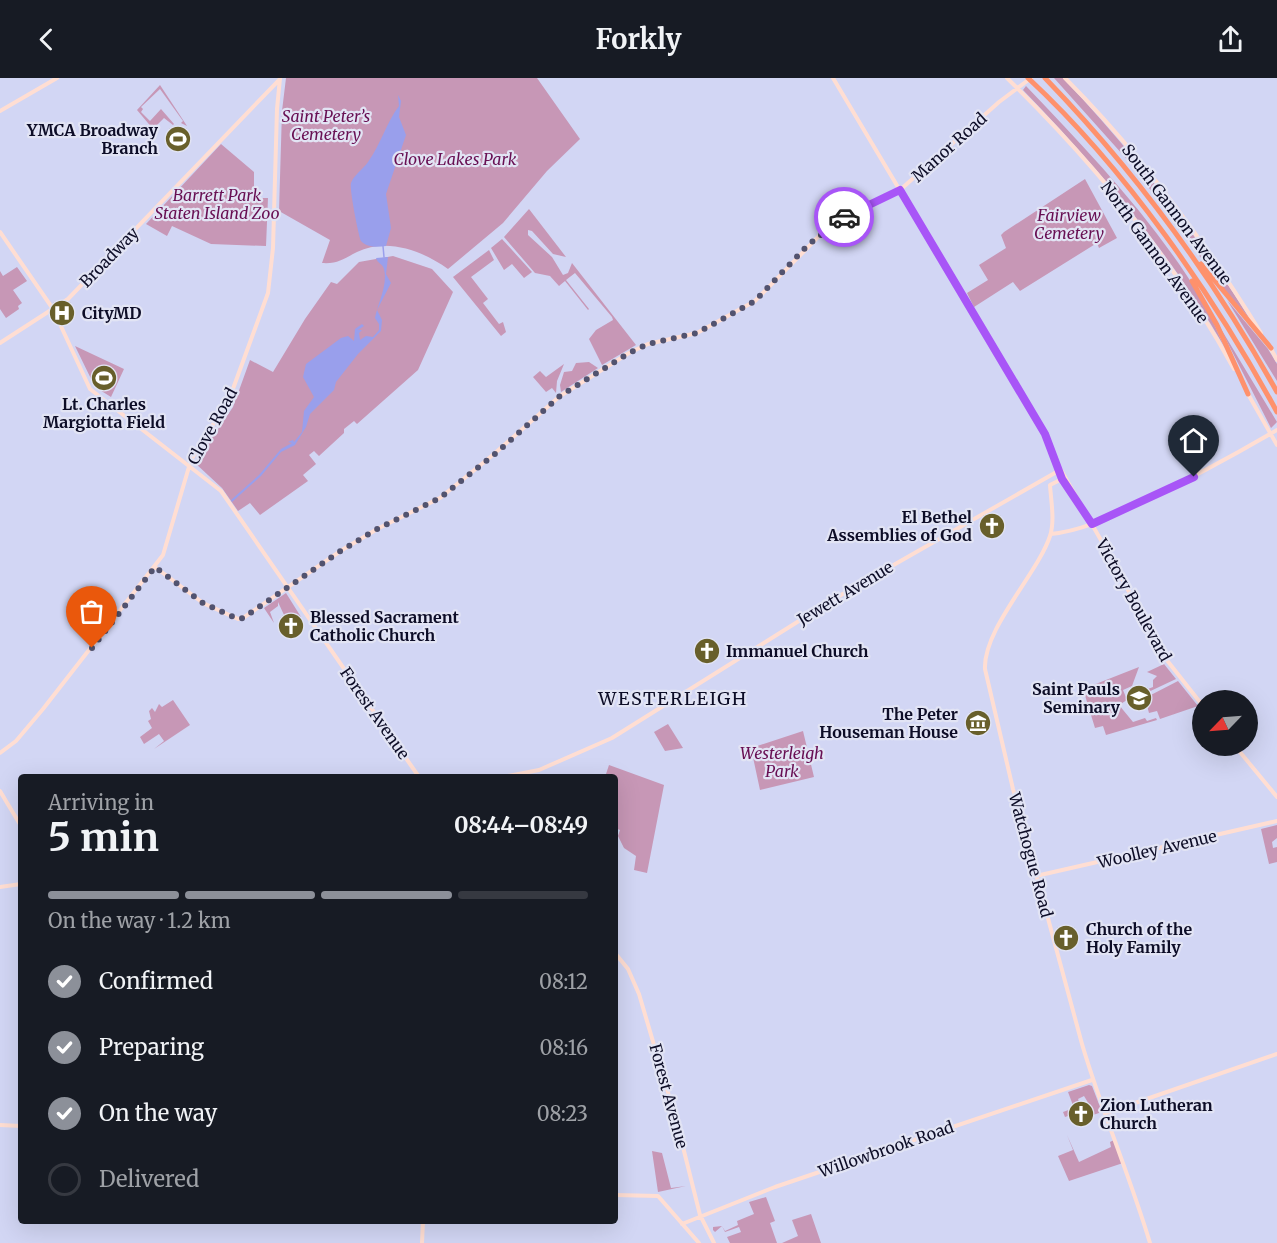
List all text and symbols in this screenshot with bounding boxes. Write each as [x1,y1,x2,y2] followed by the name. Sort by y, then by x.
[595,22,682,56] text: Forkly
[30,23,63,56] icon: back
[1214,23,1247,56] icon: share
[282,106,370,144] park label: Saint Peter’s Cemetery
[907,108,991,186] street label: Manor Road
[26,120,159,158] place label: YMCA Broadway Branch
[163,124,193,154] sports icon: YMCA Broadway Branch
[1118,140,1236,288] street label: South Gannon Avenue
[394,149,517,169] park label: Clove Lakes Park
[1097,177,1213,327] street label: North Gannon Avenue
[154,185,280,223] park label: Barrett Park Staten Island Zoo
[814,187,874,247] courier
[828,201,861,234] icon: car
[1034,205,1104,243] park label: Fairview Cemetery
[75,222,143,291] street label: Broadway
[47,298,77,328] hospital icon: CityMD
[82,303,142,323] place label: CityMD
[89,363,119,393] sports icon: Lt. Charles Margiotta Field
[183,384,241,468] street label: Clove Road
[43,394,165,432] place label: Lt. Charles Margiotta Field
[1168,415,1219,477] pin
[1177,424,1210,457] icon: home
[826,507,972,545] place label: El Bethel Assemblies of God
[977,511,1007,541] church icon: El Bethel Assemblies of God
[1091,534,1176,665] street label: Victory Boulevard
[793,557,897,630] street label: Jewett Avenue
[66,586,117,648] pin
[75,595,108,628] icon: bag
[310,607,459,645] place label: Blessed Sacrament Catholic Church
[276,611,306,641] church icon: Blessed Sacrament Catholic Church
[692,636,722,666] church icon: Immanuel Church
[726,641,869,661] place label: Immanuel Church
[336,663,414,763] street label: Forest Avenue
[1032,679,1121,717] place label: Saint Pauls Seminary
[1124,683,1154,713] school or university icon: Saint Pauls Seminary
[597,687,748,710] district label: WESTERLEIGH
[1192,690,1258,756] north arrow
[1192,690,1258,756] map controls
[819,704,959,742] place label: The Peter Houseman House
[963,708,993,738] museum icon: The Peter Houseman House
[740,743,824,781] park label: Westerleigh Park
[48,790,154,815] text: Arriving in
[1004,790,1057,920] street label: Watchogue Road
[454,811,588,839] text: 08:44–08:49
[48,813,159,862] text: 5 min
[1094,826,1219,873] street label: Woolley Avenue
[48,908,231,933] text: On the way · 1.2 km
[1086,919,1192,957] place label: Church of the Holy Family
[1051,923,1081,953] church icon: Church of the Holy Family
[48,965,81,998] icon: check
[99,967,213,995] text: Confirmed
[539,969,588,994] text: 08:12
[48,1031,81,1064] icon: check
[99,1033,204,1061] text: Preparing
[539,1035,588,1060] text: 08:16
[645,1041,693,1151] street label: Forest Avenue
[1100,1095,1213,1133] place label: Zion Lutheran Church
[48,1097,81,1130] icon: check
[99,1099,217,1127] text: On the way
[1066,1099,1096,1129] church icon: Zion Lutheran Church
[537,1101,588,1126] text: 08:23
[815,1116,957,1182] street label: Willowbrook Road
[99,1165,199,1193] text: Delivered

